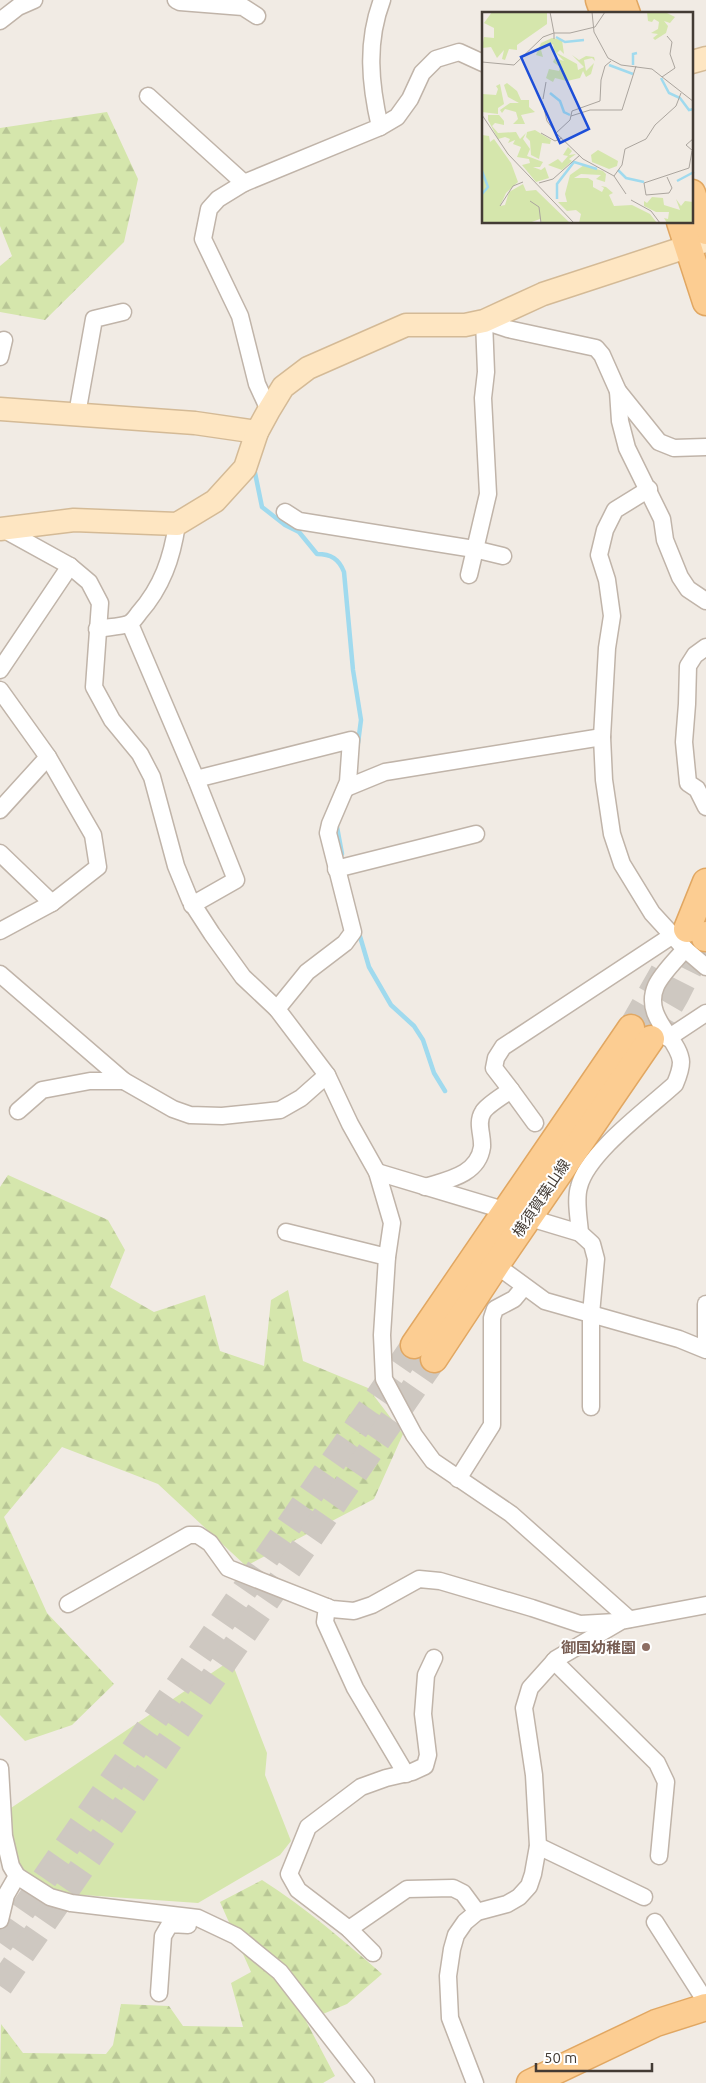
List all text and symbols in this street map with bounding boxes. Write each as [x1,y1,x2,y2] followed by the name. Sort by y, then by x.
[482,12,694,224] inset map
[509,1156,573,1240] street label: 横須賀葉山線
[561,1639,636,1656] place label: 御国幼稚園
[640,1641,652,1653] marker: 御国幼稚園
[536,2040,652,2072] scale bar
[544,2049,577,2066] text: 50 m

